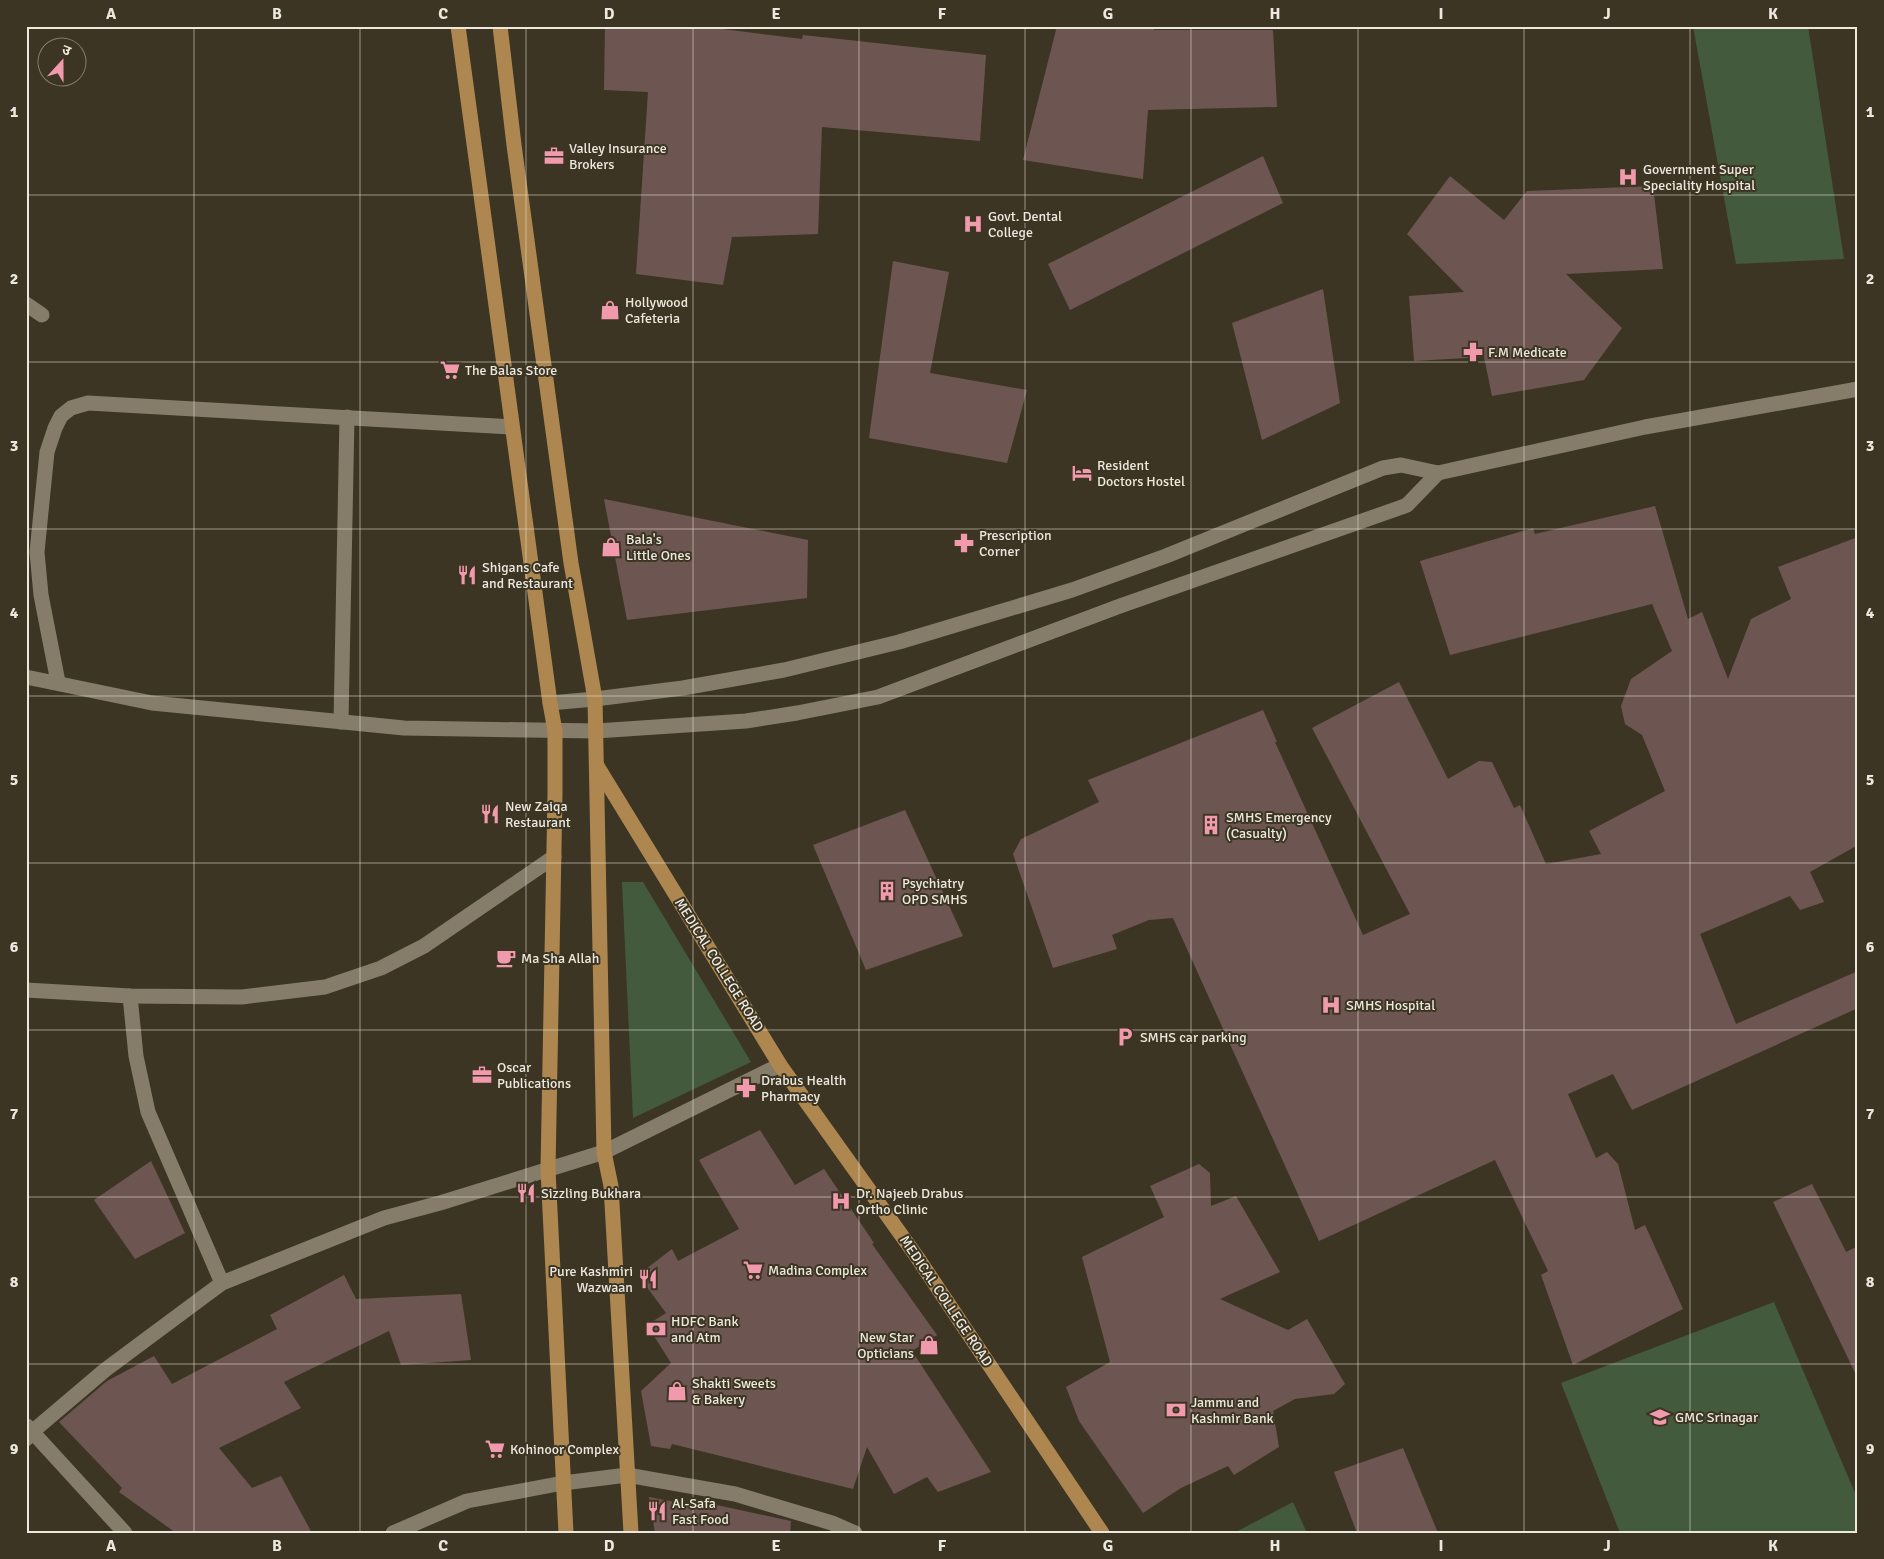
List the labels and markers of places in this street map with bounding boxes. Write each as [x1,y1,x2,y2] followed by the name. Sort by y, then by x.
[569,140,667,173] place label: Valley Insurance Brokers
[543,145,565,167] office icon: Valley Insurance Brokers
[1643,161,1755,194] place label: Government Super Speciality Hospital
[1617,166,1639,188] hospital icon: Government Super Speciality Hospital
[988,208,1062,241] place label: Govt. Dental College
[962,213,984,235] hospital icon: Govt. Dental College
[625,294,688,327] place label: Hollywood Cafeteria
[599,299,621,321] shop icon: Hollywood Cafeteria
[1462,341,1484,363] pharmacy icon: F.M Medicate
[1488,344,1567,361] place label: F.M Medicate
[439,359,461,381] supermarket icon: The Balas Store
[465,362,557,379] place label: The Balas Store
[1097,457,1185,490] place label: Resident Doctors Hostel
[1071,462,1093,484] hotel icon: Resident Doctors Hostel
[979,527,1052,560] place label: Prescription Corner
[626,531,691,564] place label: Bala's Little Ones
[953,532,975,554] pharmacy icon: Prescription Corner
[600,536,622,558] shop icon: Bala's Little Ones
[482,559,573,592] place label: Shigans Cafe and Restaurant
[456,564,478,586] restaurant icon: Shigans Cafe and Restaurant
[505,798,571,831] place label: New Zaiqa Restaurant
[479,803,501,825] restaurant icon: New Zaiqa Restaurant
[1226,809,1332,842] place label: SMHS Emergency (Casualty)
[1200,814,1222,836] building icon: SMHS Emergency (Casualty)
[902,875,968,908] place label: Psychiatry OPD SMHS
[876,880,898,902] building icon: Psychiatry OPD SMHS
[495,947,517,969] cafe icon: Ma Sha Allah
[521,950,599,967] place label: Ma Sha Allah
[1320,994,1342,1016] hospital icon: SMHS Hospital
[1346,997,1435,1014] place label: SMHS Hospital
[1114,1026,1136,1048] parking icon: SMHS car parking
[1140,1029,1247,1046] place label: SMHS car parking
[497,1059,571,1092] place label: Oscar Publications
[471,1064,493,1086] office icon: Oscar Publications
[761,1072,846,1105] place label: Drabus Health Pharmacy
[735,1077,757,1099] pharmacy icon: Drabus Health Pharmacy
[515,1182,537,1204] restaurant icon: Sizzling Bukhara
[541,1185,641,1202] place label: Sizzling Bukhara
[856,1185,963,1218] place label: Dr. Najeeb Drabus Ortho Clinic
[830,1190,852,1212] hospital icon: Dr. Najeeb Drabus Ortho Clinic
[742,1259,764,1281] supermarket icon: Madina Complex
[768,1262,868,1279] place label: Madina Complex
[549,1263,633,1296] place label: Pure Kashmiri Wazwaan
[637,1268,659,1290] restaurant icon: Pure Kashmiri Wazwaan
[671,1313,739,1346] place label: HDFC Bank and Atm
[645,1318,667,1340] bank icon: HDFC Bank and Atm
[857,1329,915,1362] place label: New Star Opticians
[918,1334,940,1356] shop icon: New Star Opticians
[692,1375,776,1408] place label: Shakti Sweets & Bakery
[666,1380,688,1402] shop icon: Shakti Sweets & Bakery
[1191,1394,1274,1427] place label: Jammu and Kashmir Bank
[1165,1399,1187,1421] bank icon: Jammu and Kashmir Bank
[1649,1406,1671,1428] school or university icon: GMC Srinagar
[1675,1409,1759,1426] place label: GMC Srinagar
[484,1438,506,1460] supermarket icon: Kohinoor Complex
[510,1441,619,1458] place label: Kohinoor Complex
[672,1495,729,1528] place label: Al-Safa Fast Food
[646,1500,668,1522] restaurant icon: Al-Safa Fast Food

